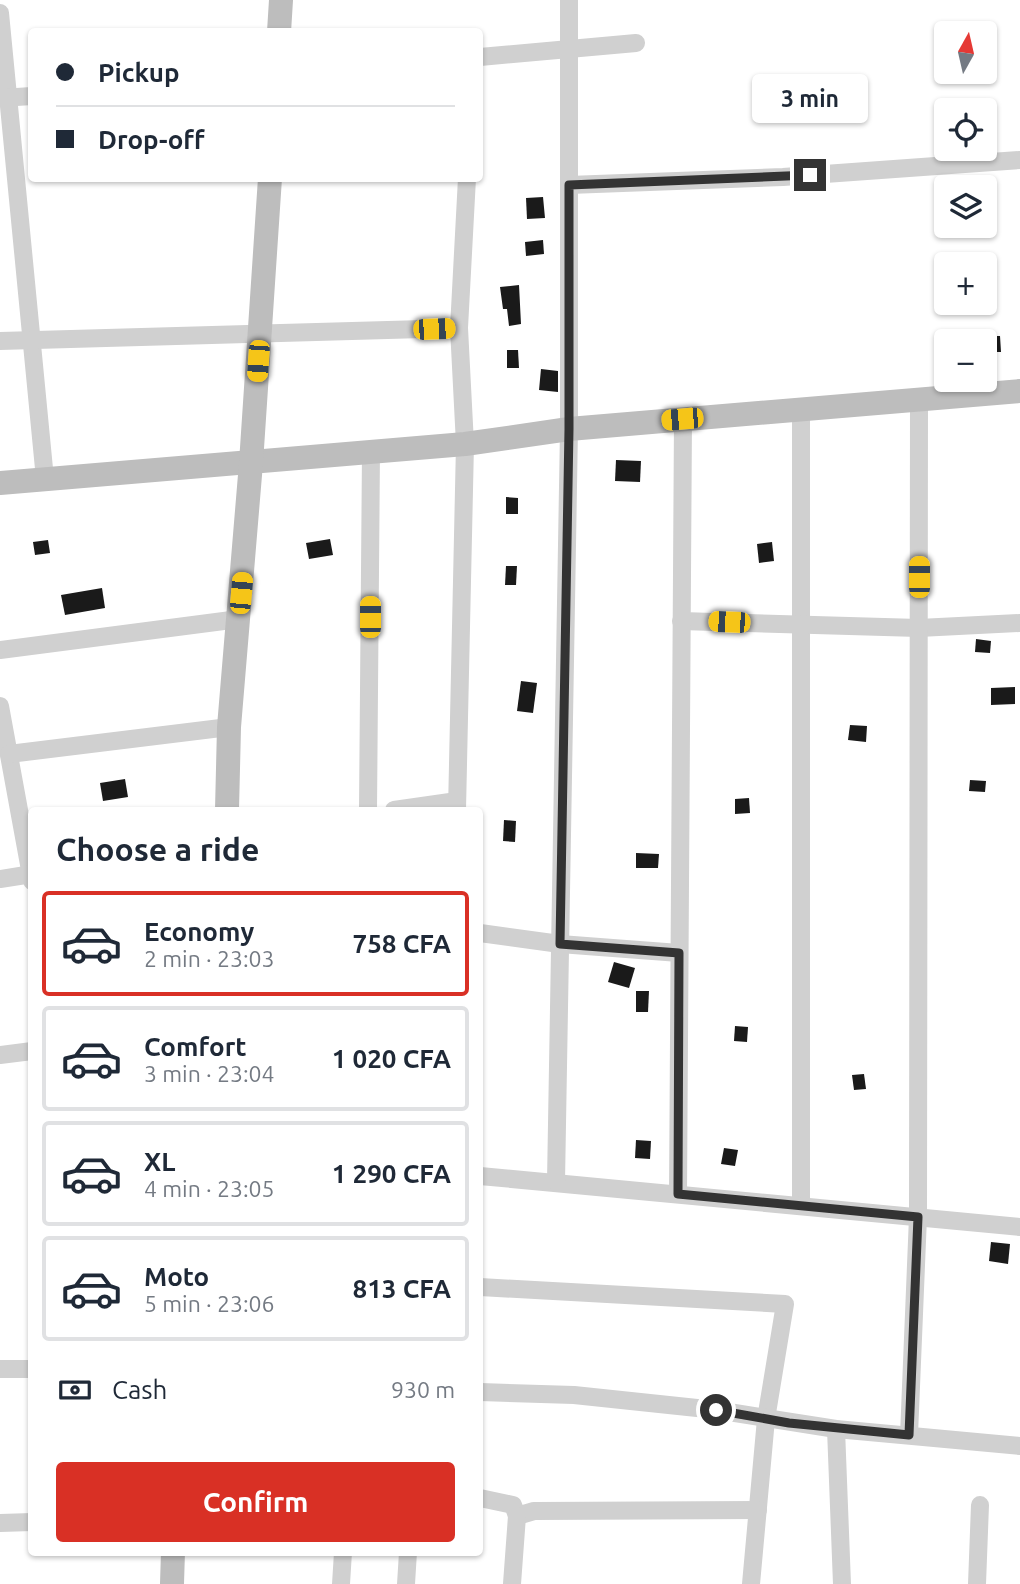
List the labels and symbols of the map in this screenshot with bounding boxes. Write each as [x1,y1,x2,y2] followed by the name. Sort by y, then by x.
[934,21,998,84] north arrow
[752,74,868,122] callout: 3 min
[794,159,826,191] route end
[413,318,456,340] car
[247,339,270,383] car
[661,407,704,431] car
[909,556,930,598] car
[229,571,254,615] car
[360,596,381,638] car
[708,611,751,633] car
[700,1394,732,1426] route start

